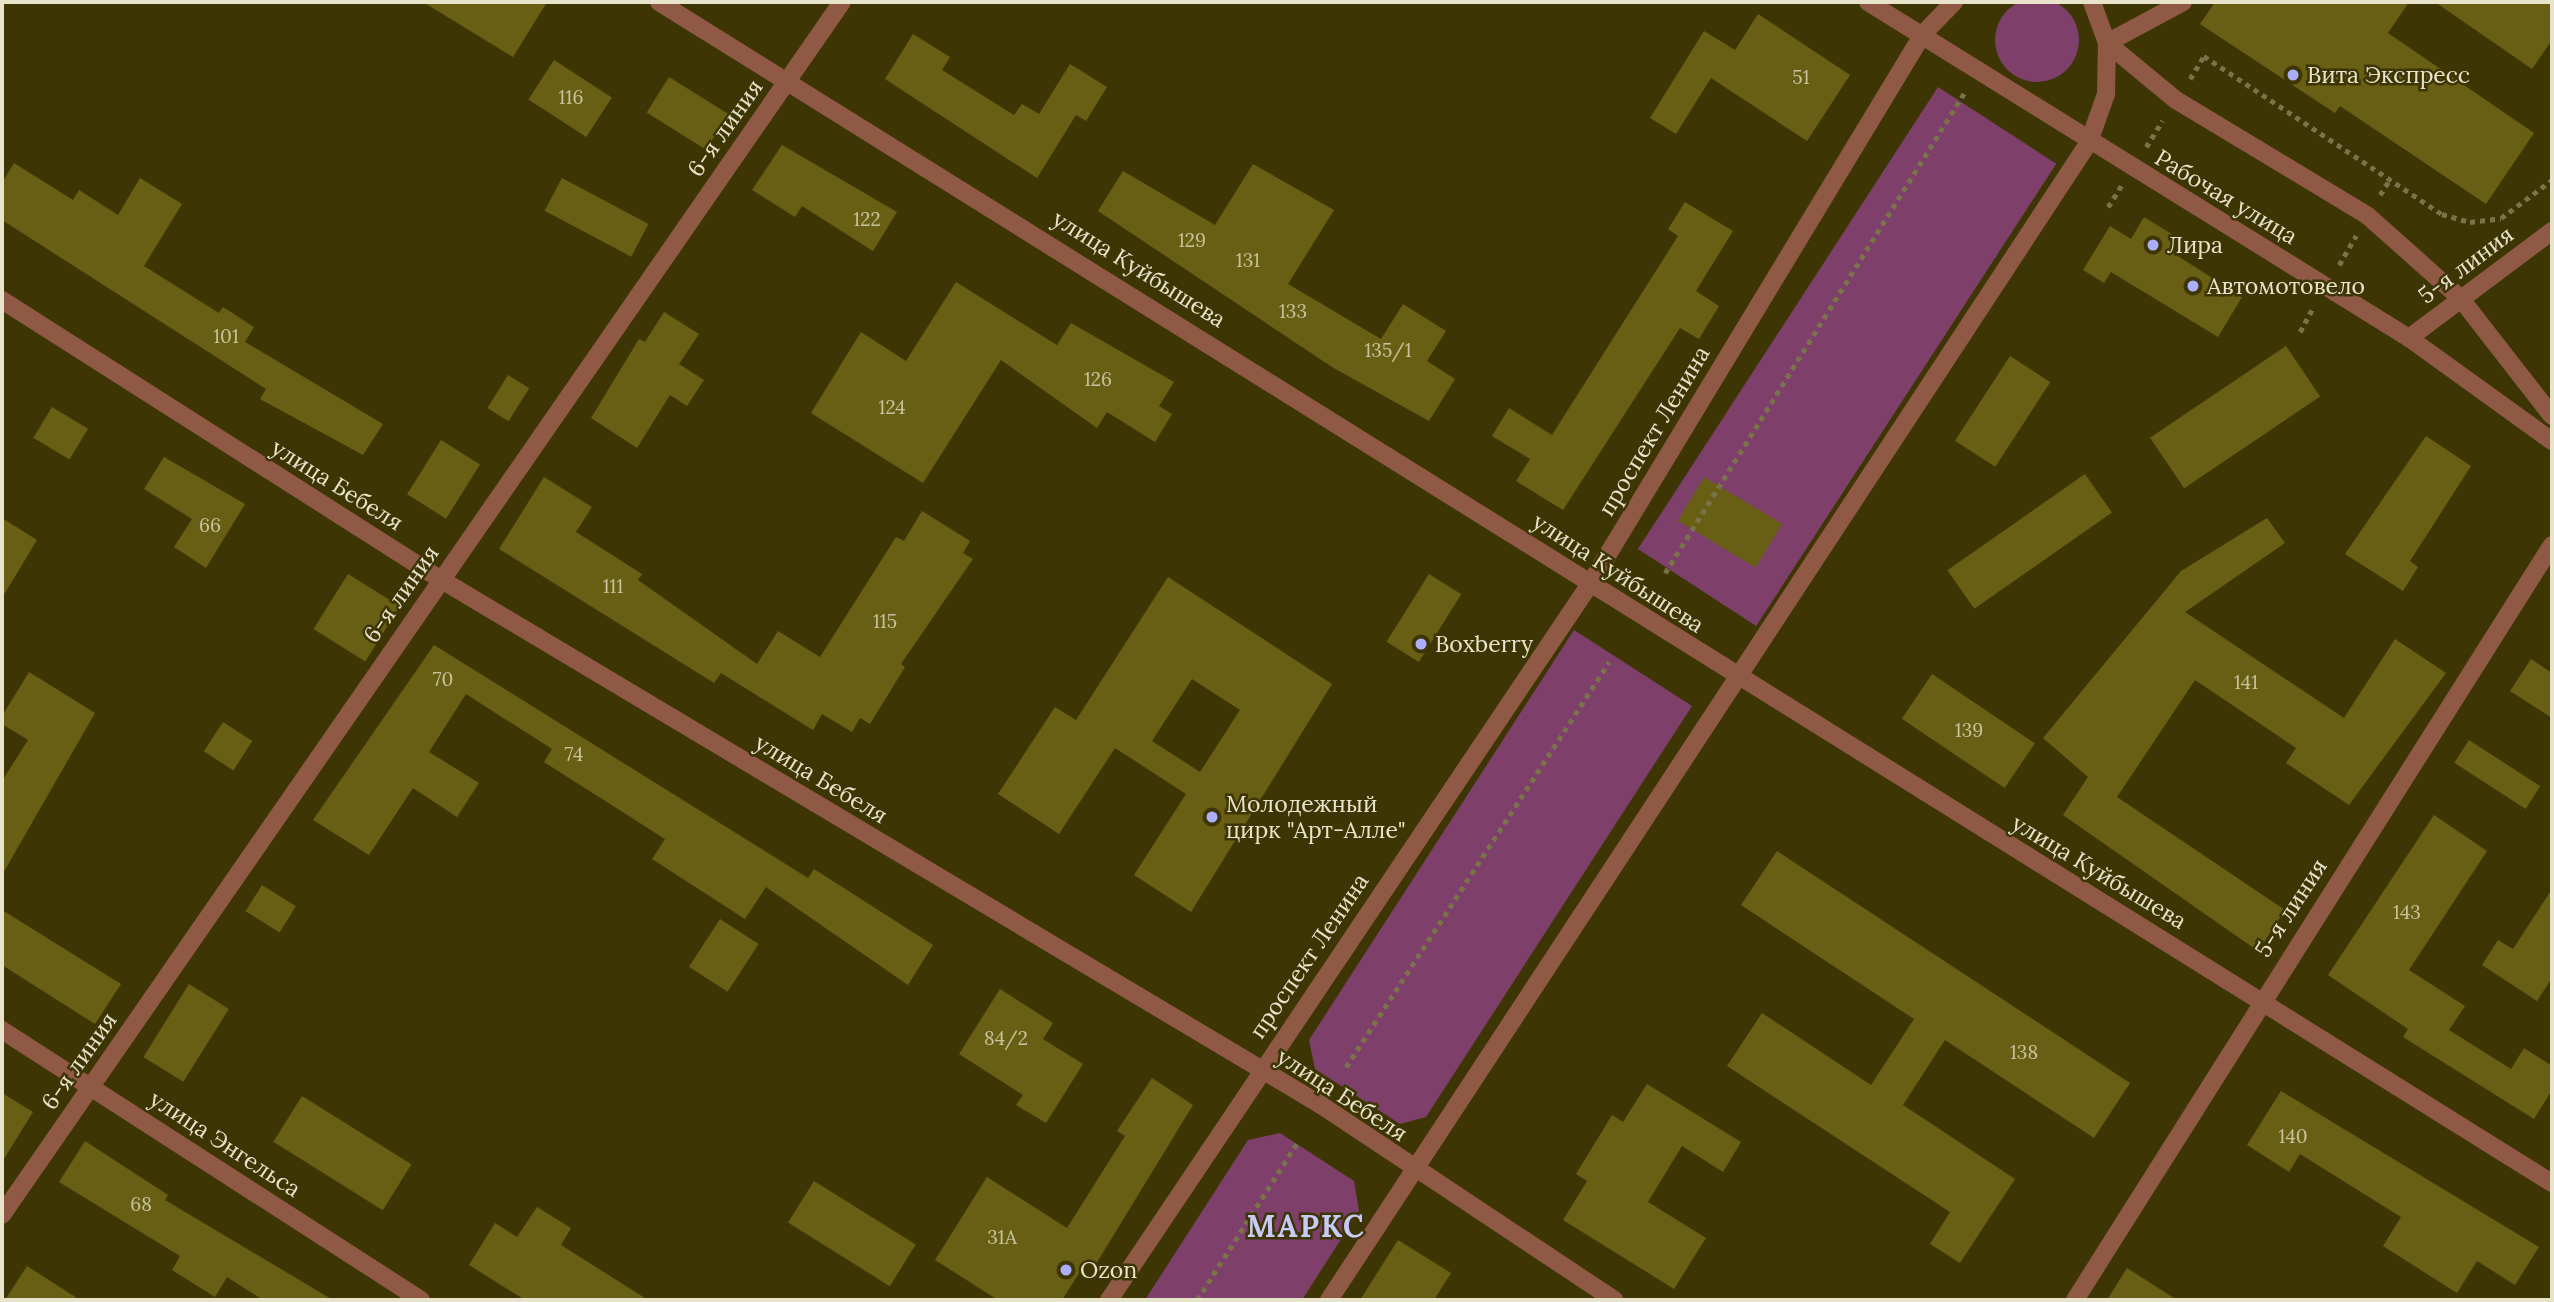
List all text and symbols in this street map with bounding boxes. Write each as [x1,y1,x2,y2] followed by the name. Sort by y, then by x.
[2307,61,2470,89] place label: Вита Экспресс
[1792,67,1810,89] house number: 51
[2285,67,2301,83] marker: Вита Экспресс
[681,74,769,182] street label: 6-я линия
[559,87,583,109] house number: 116
[2150,144,2302,250] street label: Рабочая улица
[1047,205,1231,333] street label: улица Куйбышева
[853,209,881,231] house number: 122
[2413,220,2519,310] street label: 5-я линия
[1178,230,1206,252] house number: 129
[2167,231,2223,259] place label: Лира
[2145,237,2161,253] marker: Лира
[1236,250,1260,272] house number: 131
[2207,272,2365,300] place label: Автомотовело
[2185,278,2201,294] marker: Автомотовело
[1279,301,1307,323] house number: 133
[213,326,239,348] house number: 101
[1364,340,1412,362] house number: 135/1
[1592,341,1716,521] street label: проспект Ленина
[1084,369,1112,391] house number: 126
[879,397,905,419] house number: 124
[266,434,408,536] street label: улица Бебеля
[1527,507,1709,639] street label: улица Куйбышева
[199,515,221,537] house number: 66
[357,540,445,648] street label: 6-я линия
[603,576,623,598] house number: 111
[873,611,897,633] house number: 115
[1435,630,1533,658] place label: Boxberry
[1413,636,1429,652] marker: Boxberry
[433,669,453,691] house number: 70
[2234,672,2258,694] house number: 141
[1955,720,1983,742] house number: 139
[750,729,892,829] street label: улица Бебеля
[565,744,583,766] house number: 74
[1226,790,1406,844] place label: Молодежный цирк "Арт-Алле"
[1204,809,1220,825] marker: Молодежный цирк "Арт-Алле"
[2007,809,2191,935] street label: улица Куйбышева
[2249,854,2333,962] street label: 5-я линия
[1244,868,1374,1044] street label: проспект Ленина
[2393,902,2421,924] house number: 143
[35,1007,123,1115] street label: 6-я линия
[984,1028,1028,1050] house number: 84/2
[2010,1042,2038,1064] house number: 138
[1272,1043,1412,1147] street label: улица Бебеля
[144,1085,306,1203] street label: улица Энгельса
[2278,1126,2308,1148] house number: 140
[130,1194,152,1216] house number: 68
[1247,1208,1365,1244] district label: МАРКС
[987,1227,1017,1249] house number: 31А
[1080,1256,1137,1284] place label: Ozon
[1058,1262,1074,1278] marker: Ozon

